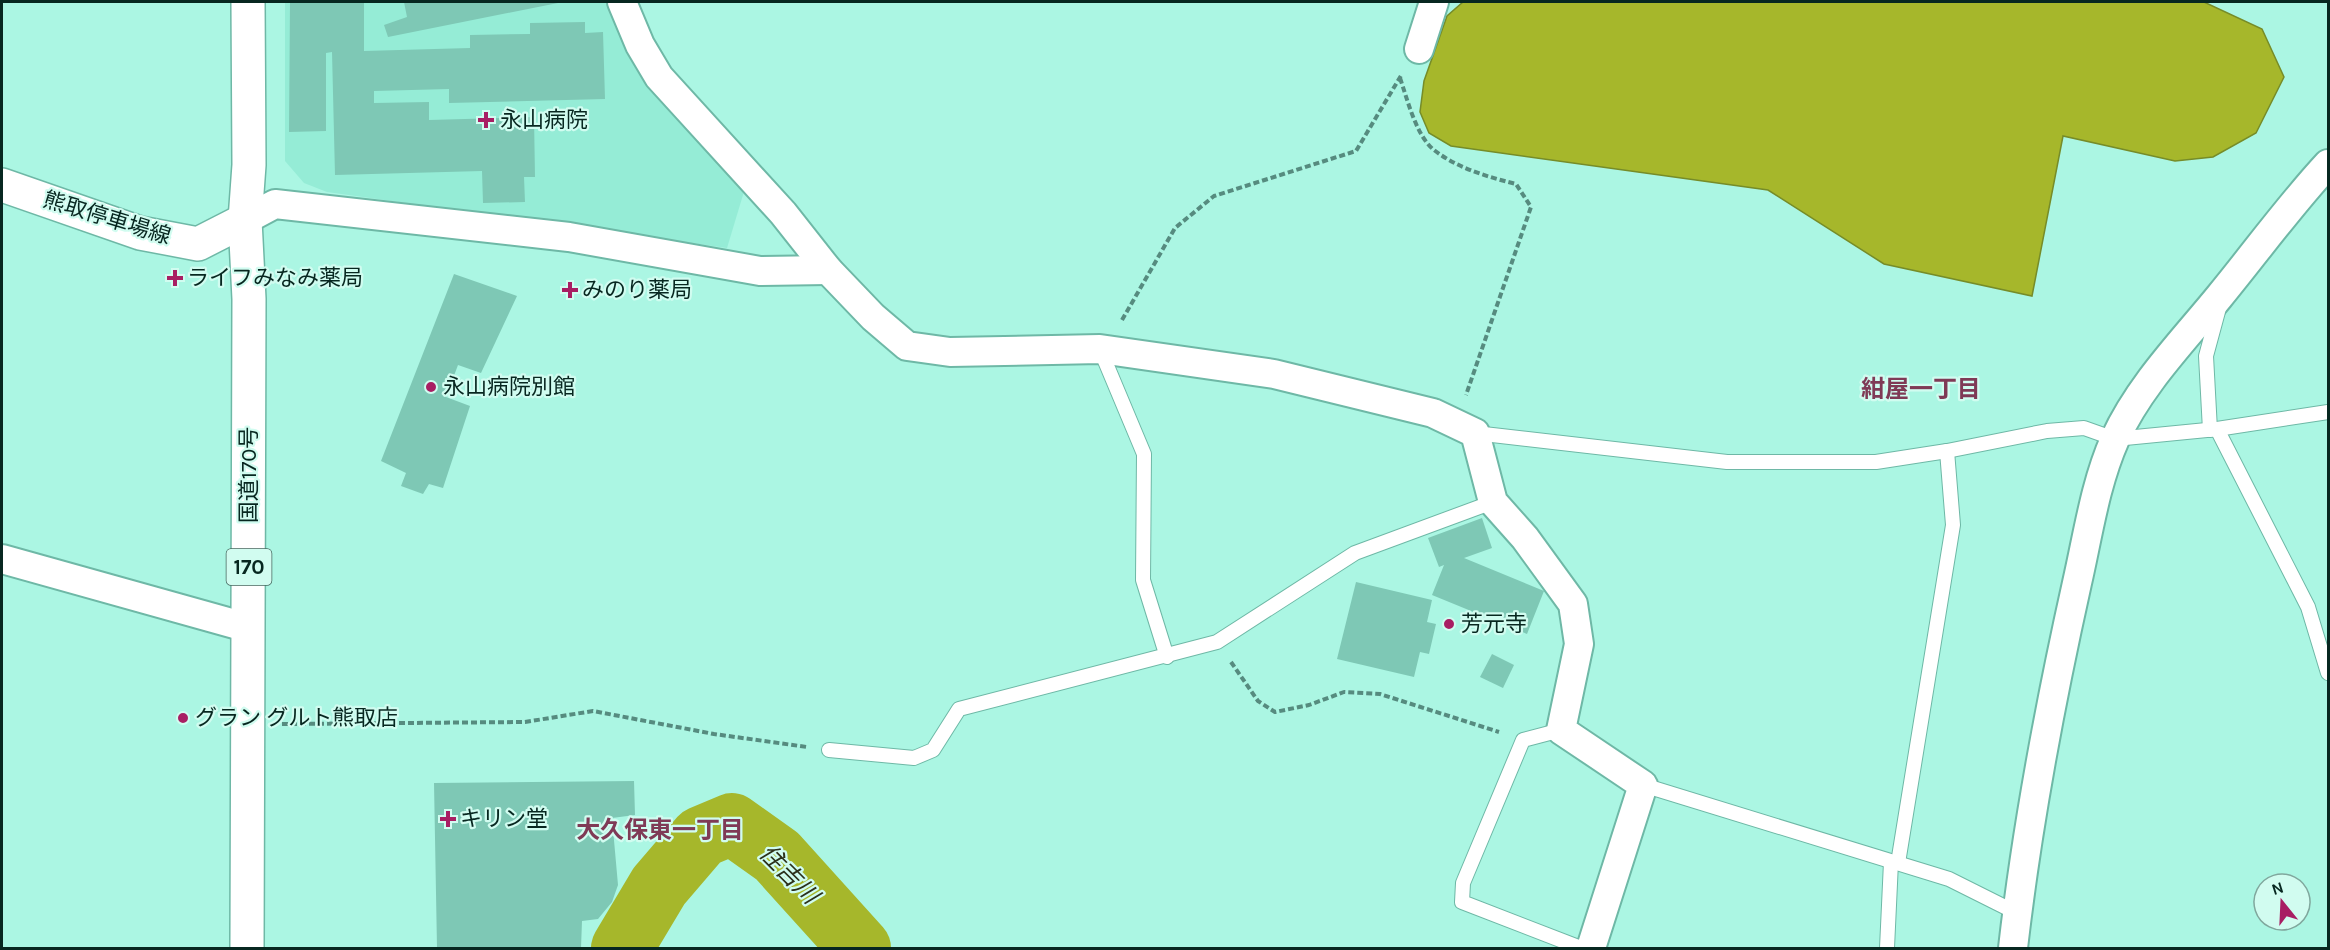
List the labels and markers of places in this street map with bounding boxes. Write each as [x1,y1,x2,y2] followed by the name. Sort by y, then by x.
[500,107,588,133] place label: 永山病院
[477,111,495,129] marker: 永山病院
[187,265,363,291] place label: ライフみなみ薬局
[168,271,182,285] marker: ライフみなみ薬局
[582,277,692,303] place label: みのり薬局
[563,283,577,297] marker: みのり薬局
[443,374,575,400] place label: 永山病院別館
[424,380,438,394] marker: 永山病院別館
[1461,611,1527,637] place label: 芳元寺
[1442,617,1456,631] marker: 芳元寺
[195,705,398,731] place label: グラン グルト熊取店
[176,711,190,725] marker: グラン グルト熊取店
[460,806,548,832] place label: キリン堂
[441,812,455,826] marker: キリン堂

